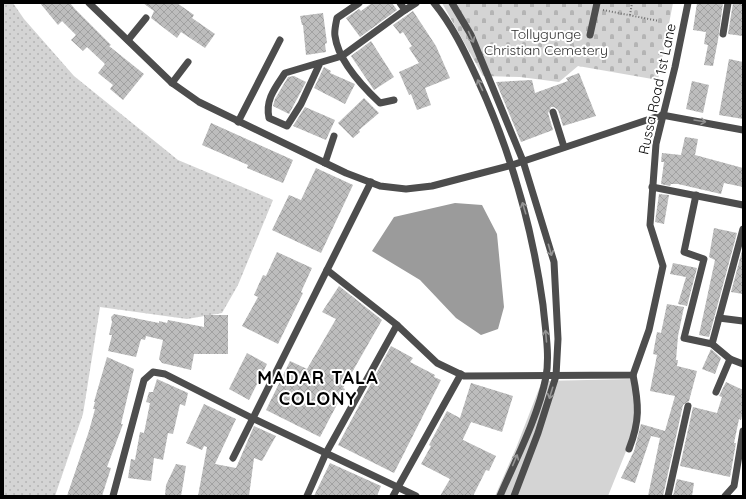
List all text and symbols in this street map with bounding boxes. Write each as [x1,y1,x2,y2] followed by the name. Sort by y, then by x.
[634,22,680,156] street label: Russa Road 1st Lane
[484,25,608,59] park label: Tollygunge Christian Cemetery
[468,31,475,43] one-way arrow
[476,80,483,92] one-way arrow
[693,117,706,125] one-way arrow
[520,201,527,214] one-way arrow
[547,244,554,257] one-way arrow
[542,330,549,343] one-way arrow
[257,366,379,410] district label: MADAR TALA COLONY
[547,386,554,399] one-way arrow
[512,455,520,467] one-way arrow

